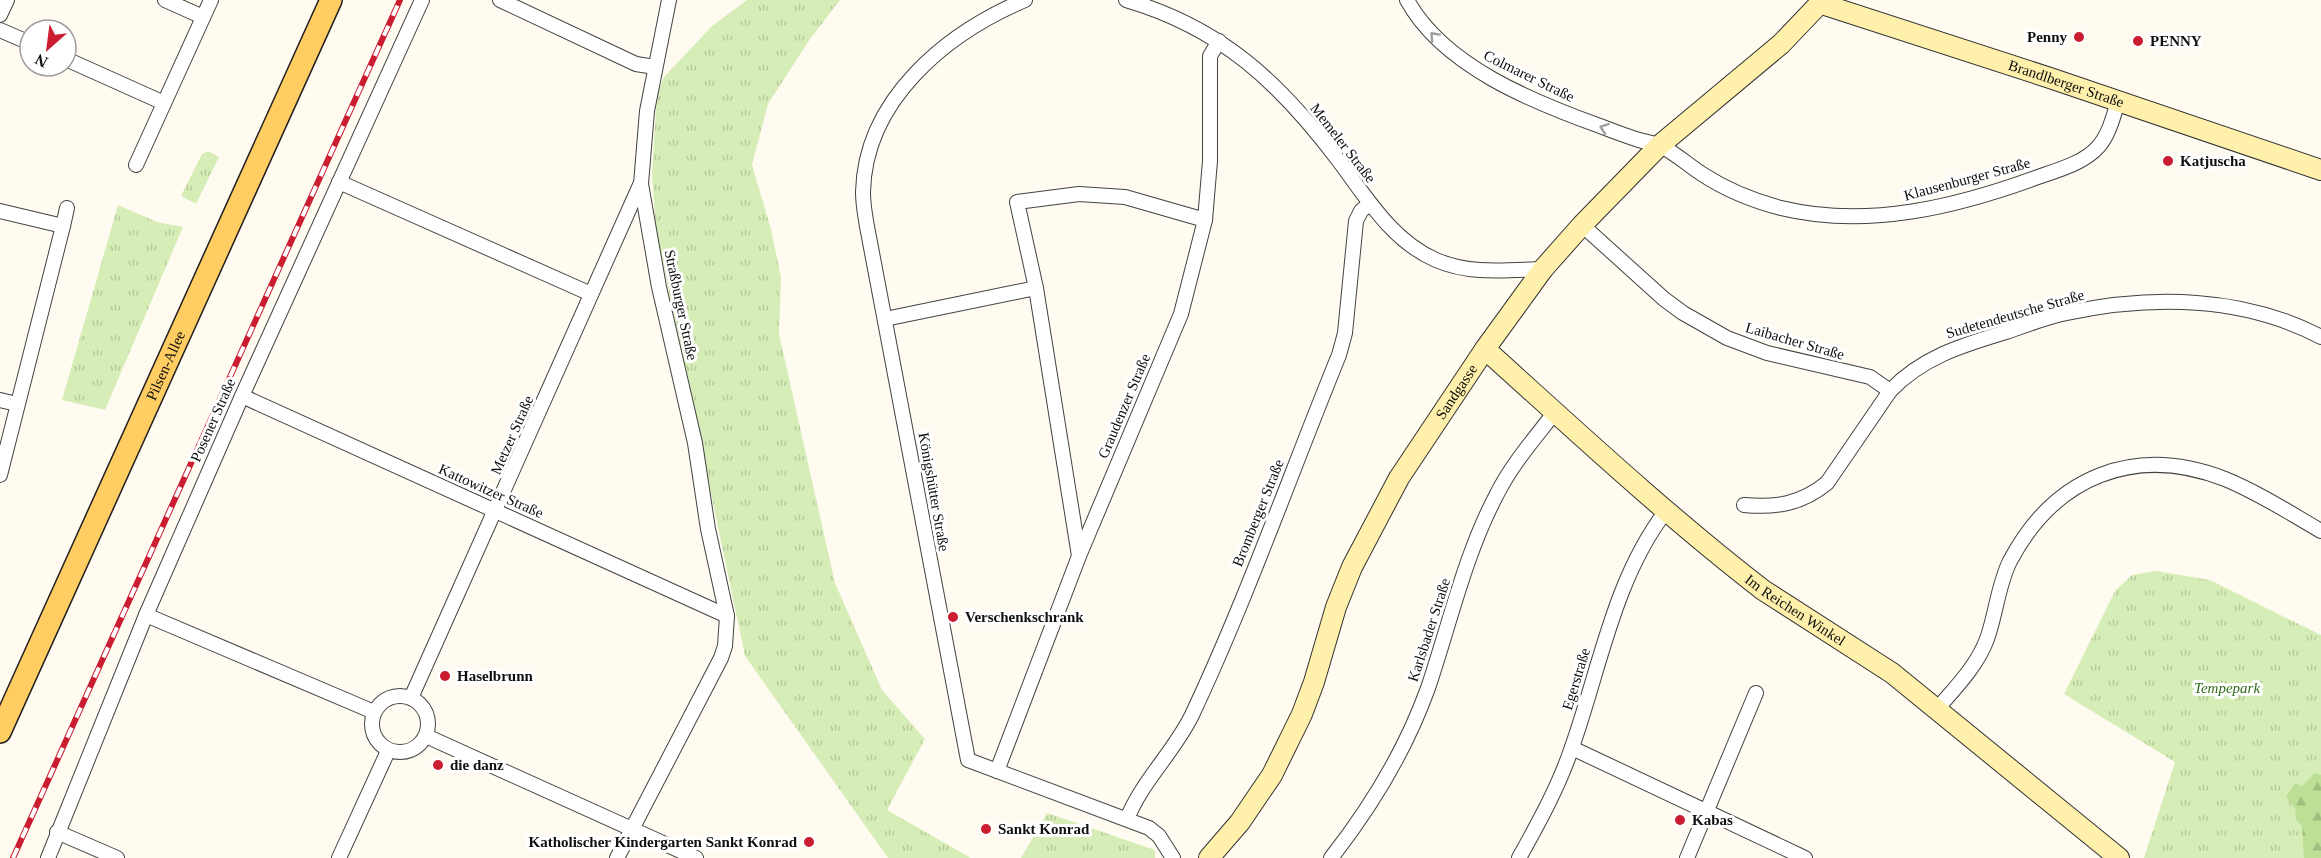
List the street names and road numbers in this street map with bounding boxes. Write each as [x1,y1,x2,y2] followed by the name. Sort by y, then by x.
[1481,47,1577,105] street label: Colmarer Straße
[2006,57,2126,111] street label: Brandlberger Straße
[1307,100,1379,186] street label: Memeler Straße
[1902,154,2032,204] street label: Klausenburger Straße
[661,248,701,362] street label: Straßburger Straße
[1944,287,2086,341] street label: Sudetendeutsche Straße
[1744,319,1847,363] street label: Laibacher Straße
[143,328,188,403] street label: Pilsen-Allee
[1095,351,1153,461] street label: Graudenzer Straße
[1432,361,1481,422] street label: Sandgasse
[187,376,239,464] street label: Posener Straße
[487,393,537,477] street label: Metzer Straße
[916,431,952,553] street label: Königshütter Straße
[1229,457,1287,569] street label: Bromberger Straße
[436,461,546,521] street label: Kattowitzer Straße
[1742,571,1848,649] street label: Im Reichen Winkel
[1405,576,1453,684] street label: Karlsbader Straße
[1559,646,1593,712] street label: Egerstraße

